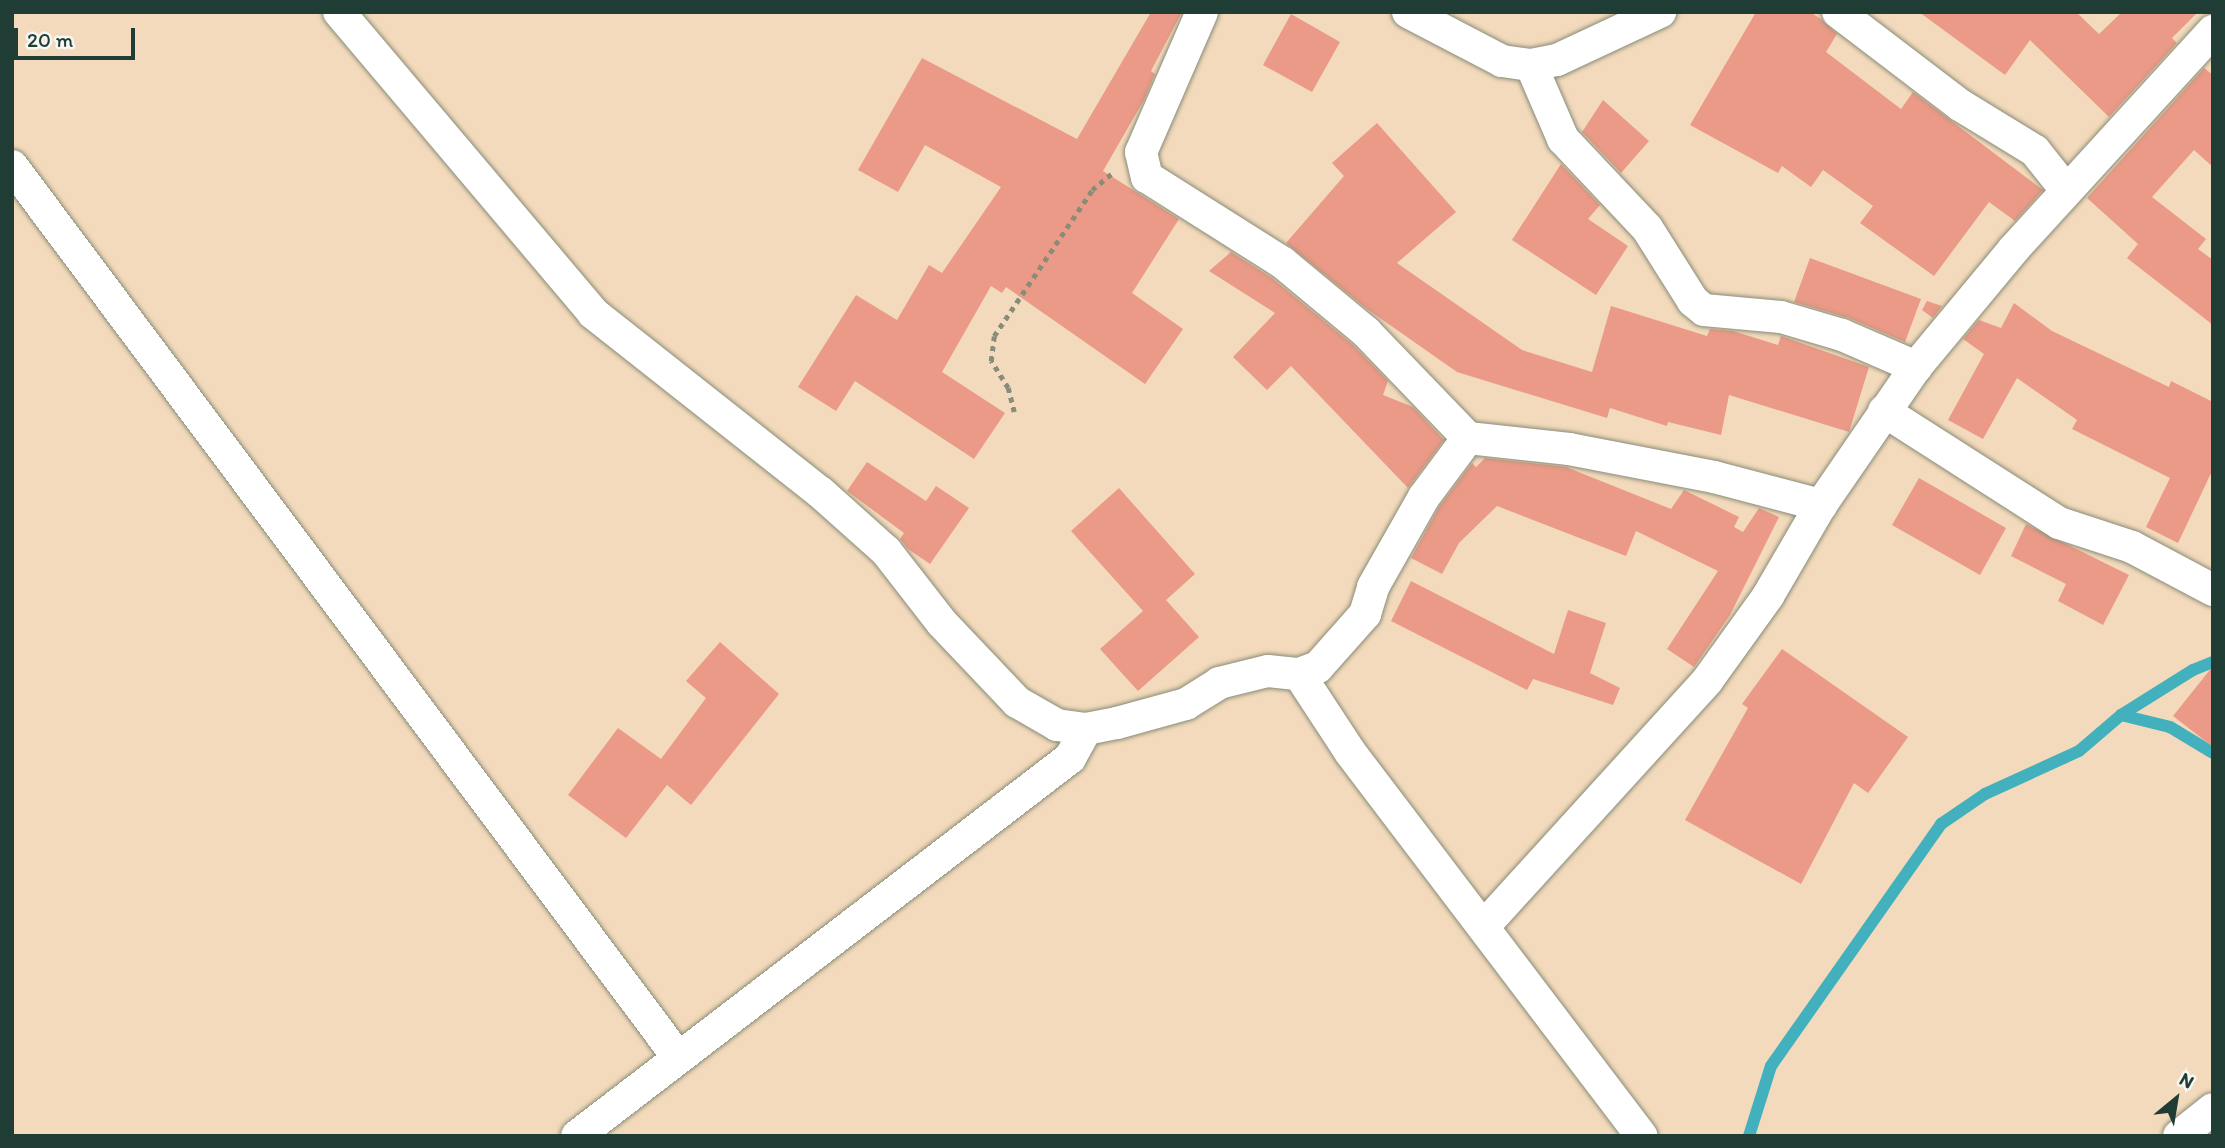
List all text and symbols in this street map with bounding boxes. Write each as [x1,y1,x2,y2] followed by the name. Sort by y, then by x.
[18,14,138,58] scale bar
[27,27,73,52] text: 20 m
[2141,1064,2211,1134] north arrow
[2175,1067,2198,1094] text: N

